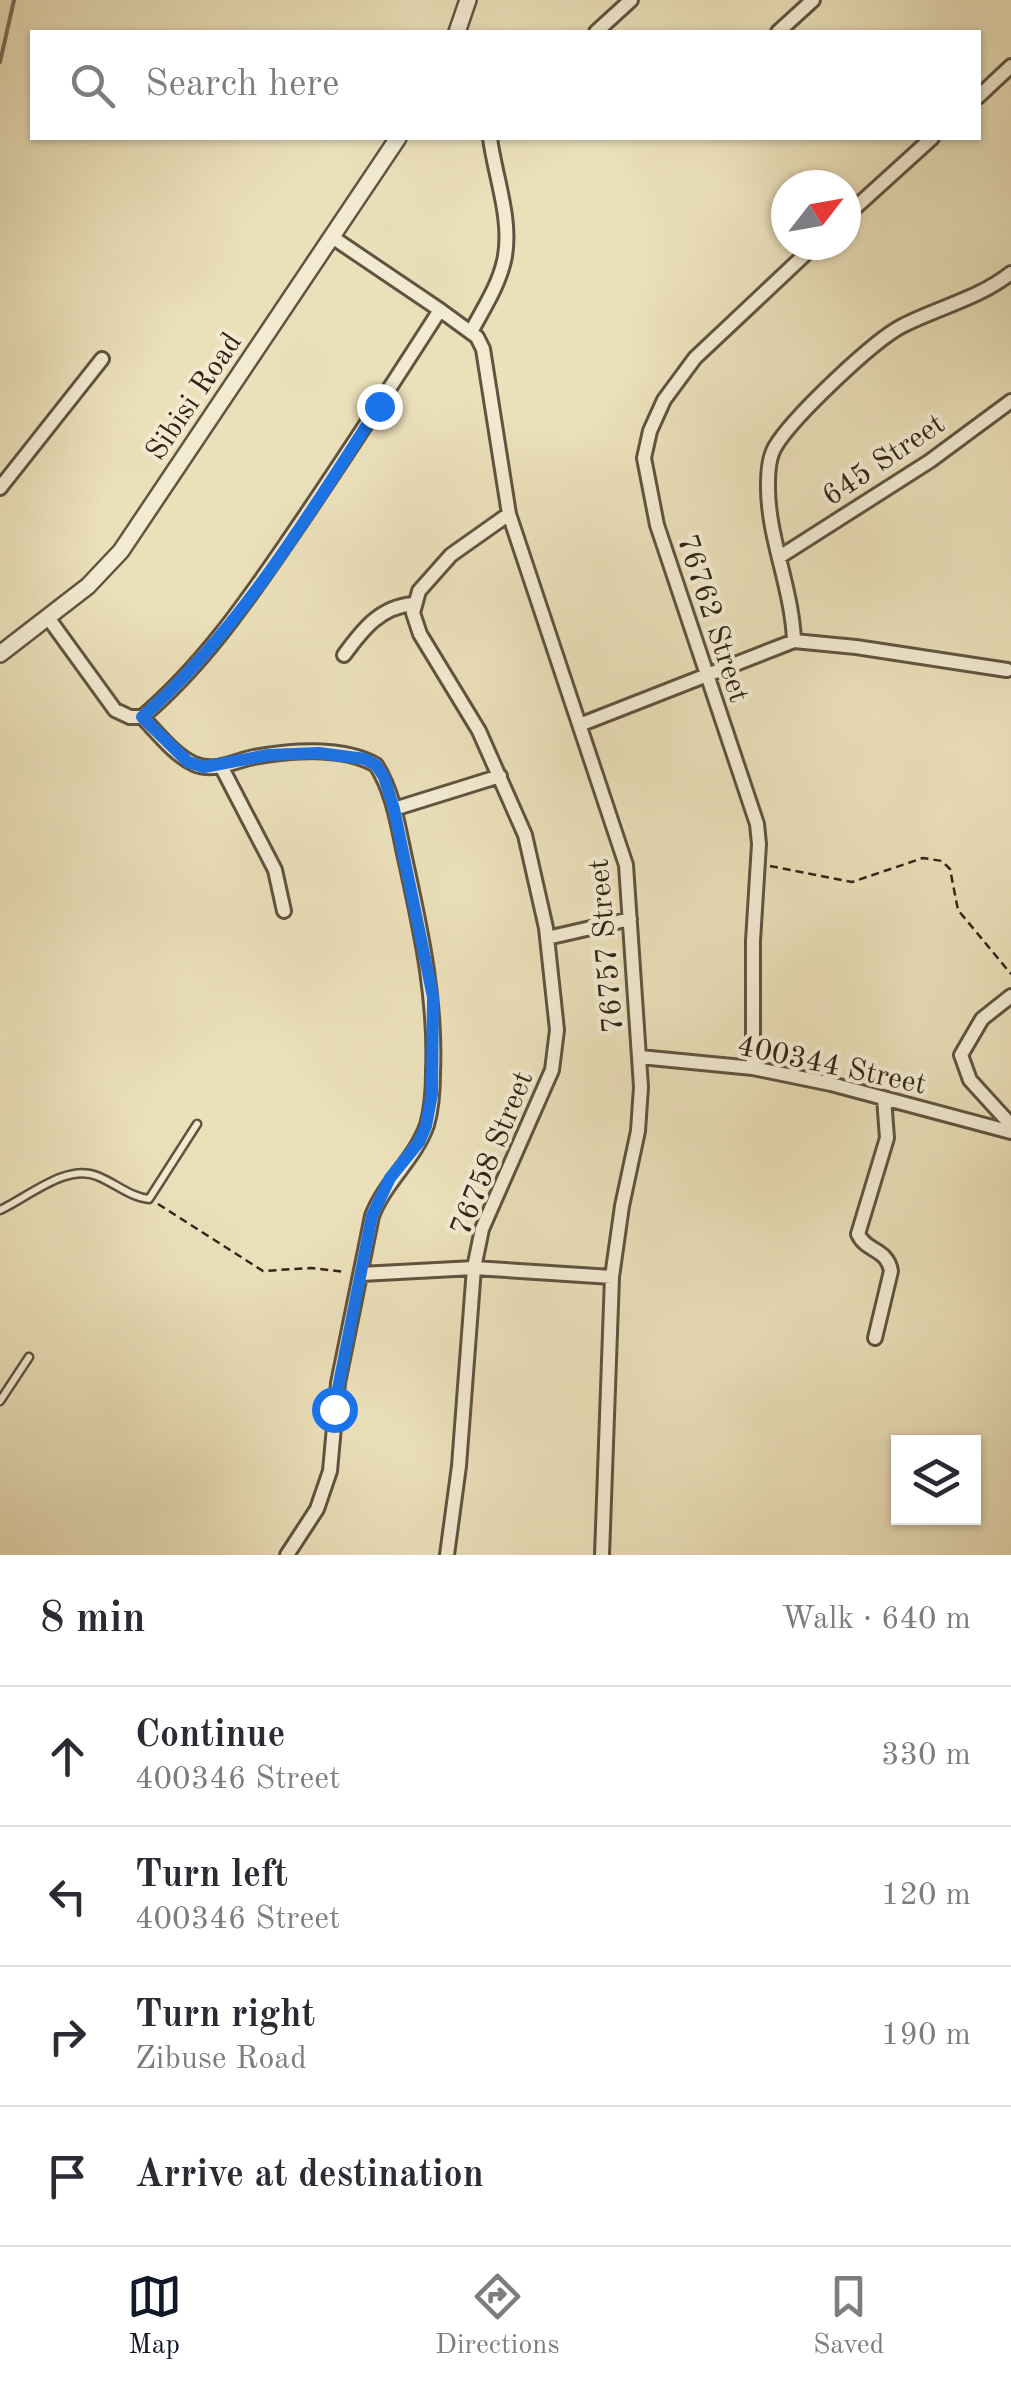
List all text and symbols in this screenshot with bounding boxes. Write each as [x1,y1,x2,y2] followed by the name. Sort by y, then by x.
[30,30,981,140] search box
[65,58,120,113] icon: search
[145,66,340,104] text: Search here
[771,170,861,260] north arrow
[141,328,248,466] street label: Sibisi Road
[357,384,403,430] route end
[818,409,951,512] street label: 645 Street
[671,531,753,706] street label: 76762 Street
[584,857,630,1034] street label: 76757 Street
[734,1031,929,1101] street label: 400344 Street
[446,1067,540,1240] street label: 76758 Street
[312,1387,358,1433] route start
[891,1435,981,1525] map controls
[891,1435,981,1525] button: layers
[40,1599,146,1641] text: 8 min
[781,1604,971,1636] text: Walk · 640 m
[135,1717,285,1755] text: Continue
[40,1729,95,1784] icon: ahead
[881,1740,971,1772] text: 330 m
[135,1764,340,1796] text: 400346 Street
[135,1857,288,1895] text: Turn left
[40,1869,95,1924] icon: left
[881,1880,971,1912] text: 120 m
[135,1904,340,1936] text: 400346 Street
[135,1997,315,2035] text: Turn right
[40,2009,95,2064] icon: right
[881,2020,971,2052] text: 190 m
[135,2044,307,2076] text: Zibuse Road
[40,2149,95,2204] icon: arrive
[135,2157,484,2195] text: Arrive at destination
[127,2269,182,2364] tab: Map
[435,2269,560,2364] tab: Directions
[813,2269,884,2364] tab: Saved

